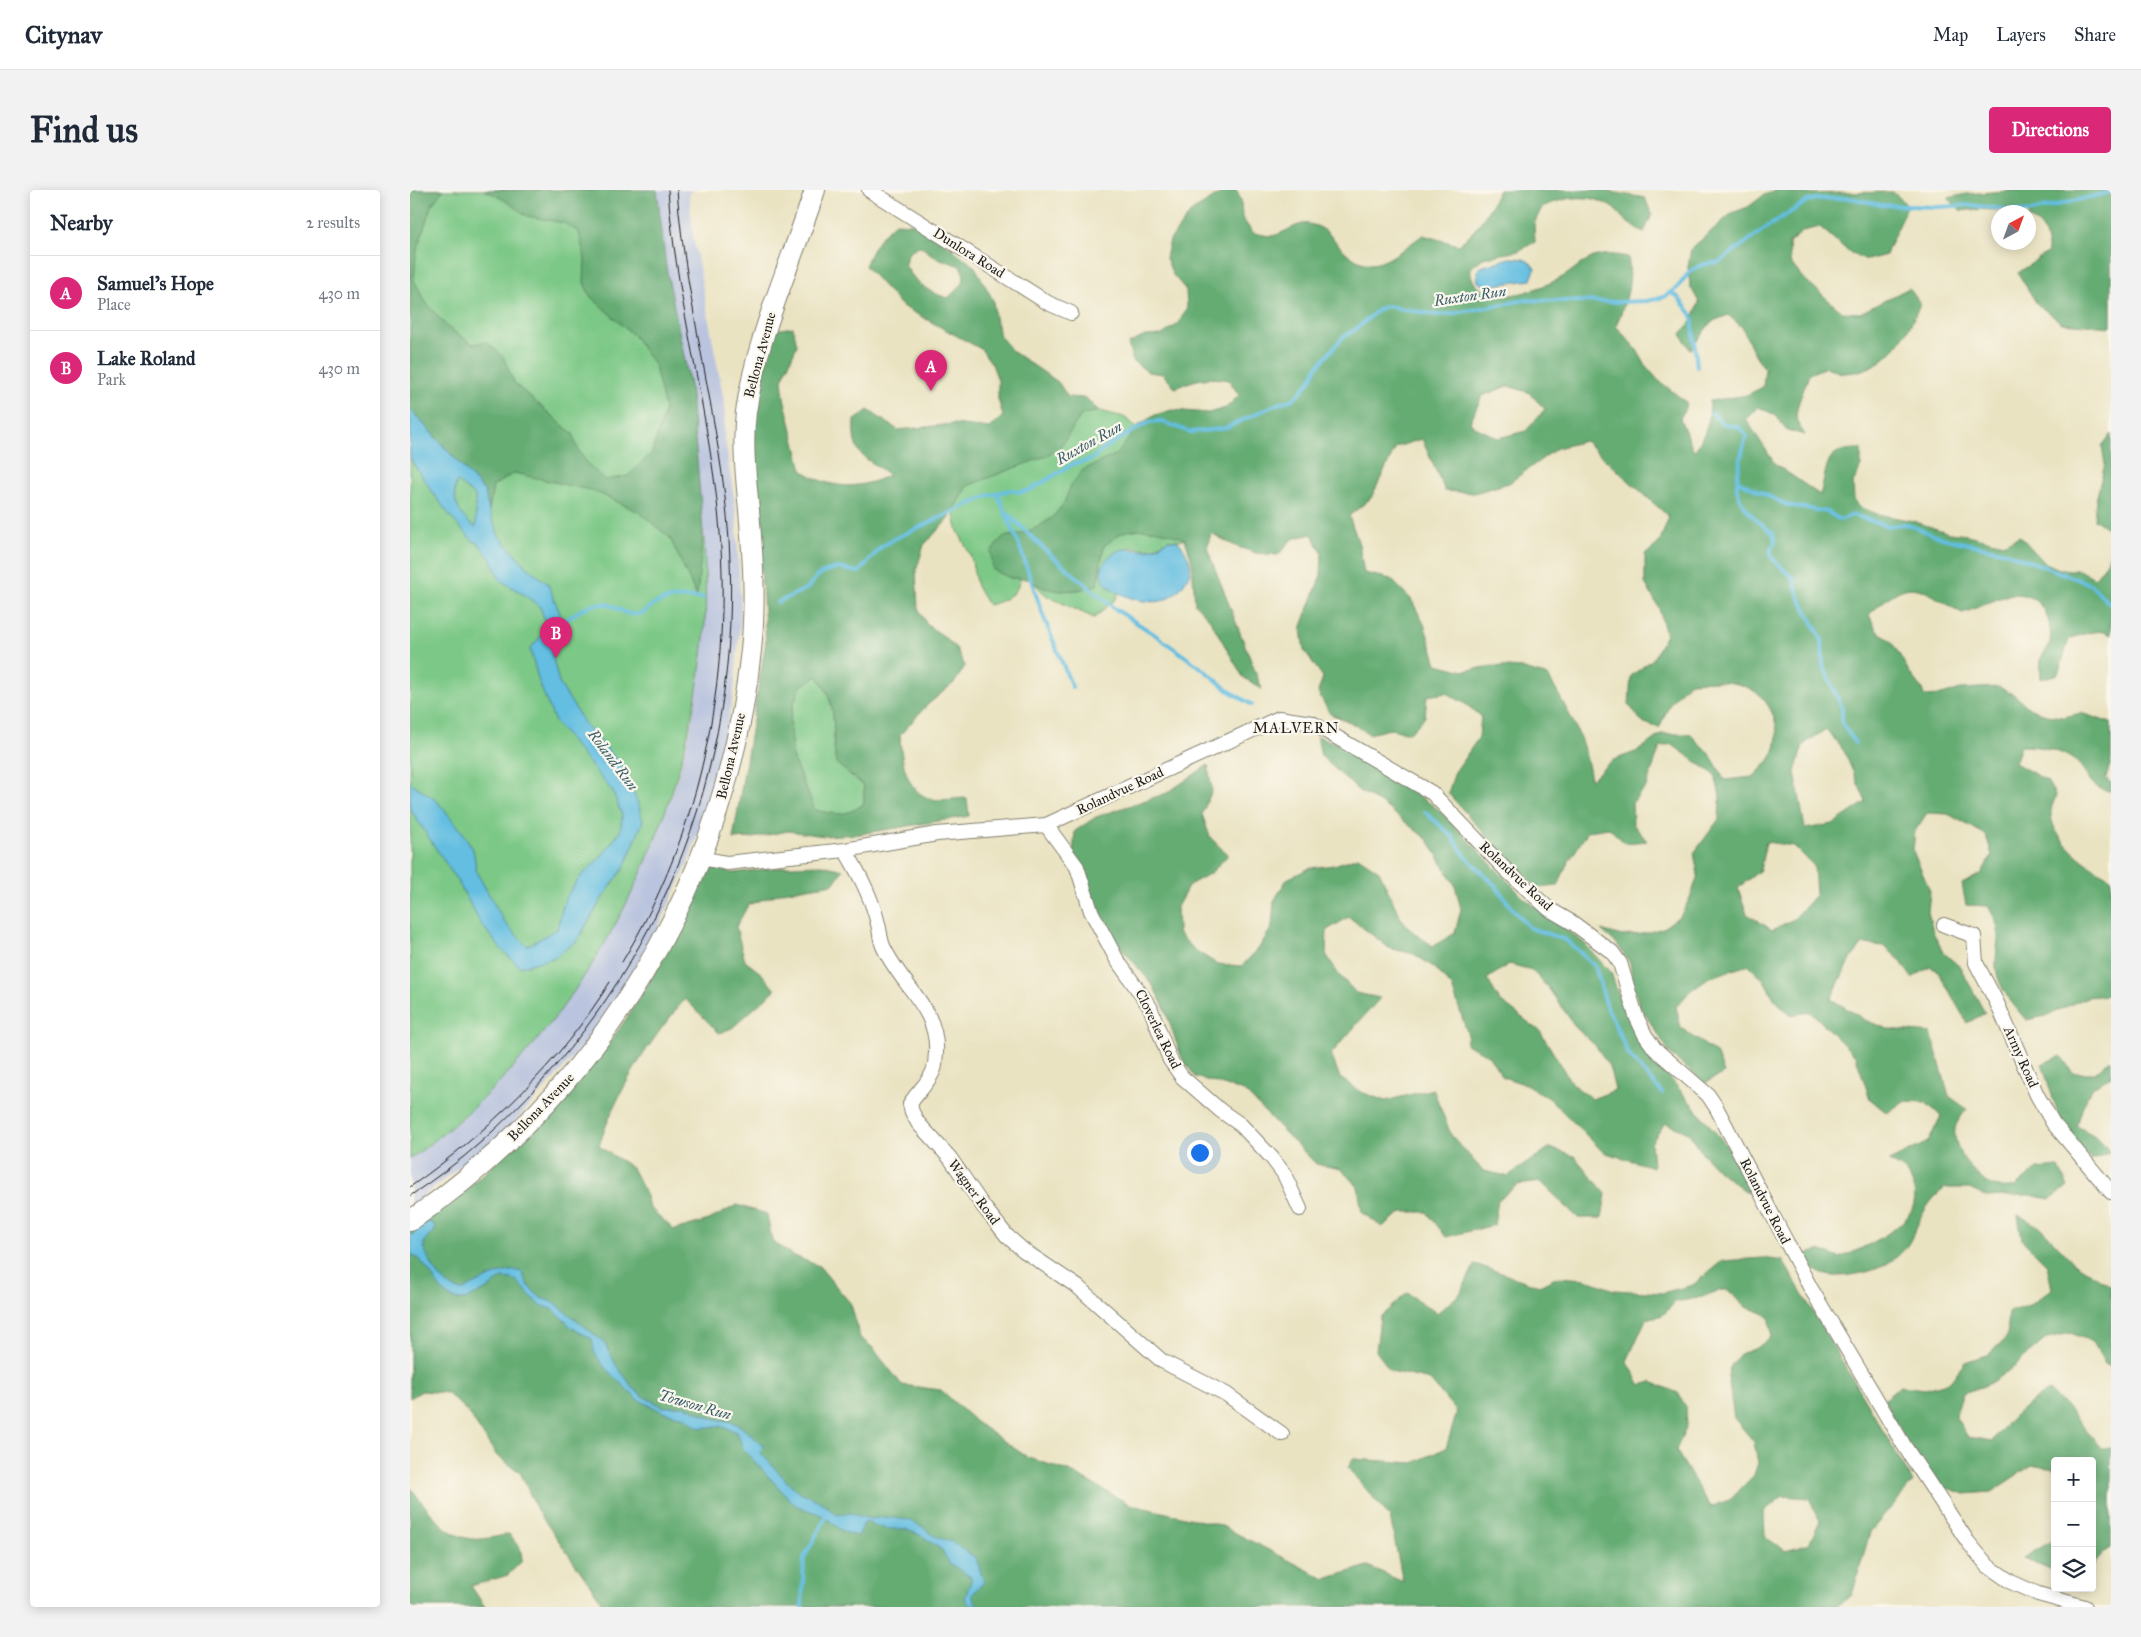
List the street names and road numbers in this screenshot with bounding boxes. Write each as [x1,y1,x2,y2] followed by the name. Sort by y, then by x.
[930,224,1008,282] street label: Dunlora Road
[740,310,780,400] street label: Bellona Avenue
[713,711,749,801] street label: Bellona Avenue
[1074,763,1166,819] street label: Rolandvue Road
[1476,838,1556,914] street label: Rolandvue Road
[1131,987,1185,1071] street label: Cloverlea Road
[1999,1023,2042,1090] street label: Army Road
[504,1069,578,1145] street label: Bellona Avenue
[1736,1155,1794,1247] street label: Rolandvue Road
[945,1156,1003,1228] street label: Wagner Road

